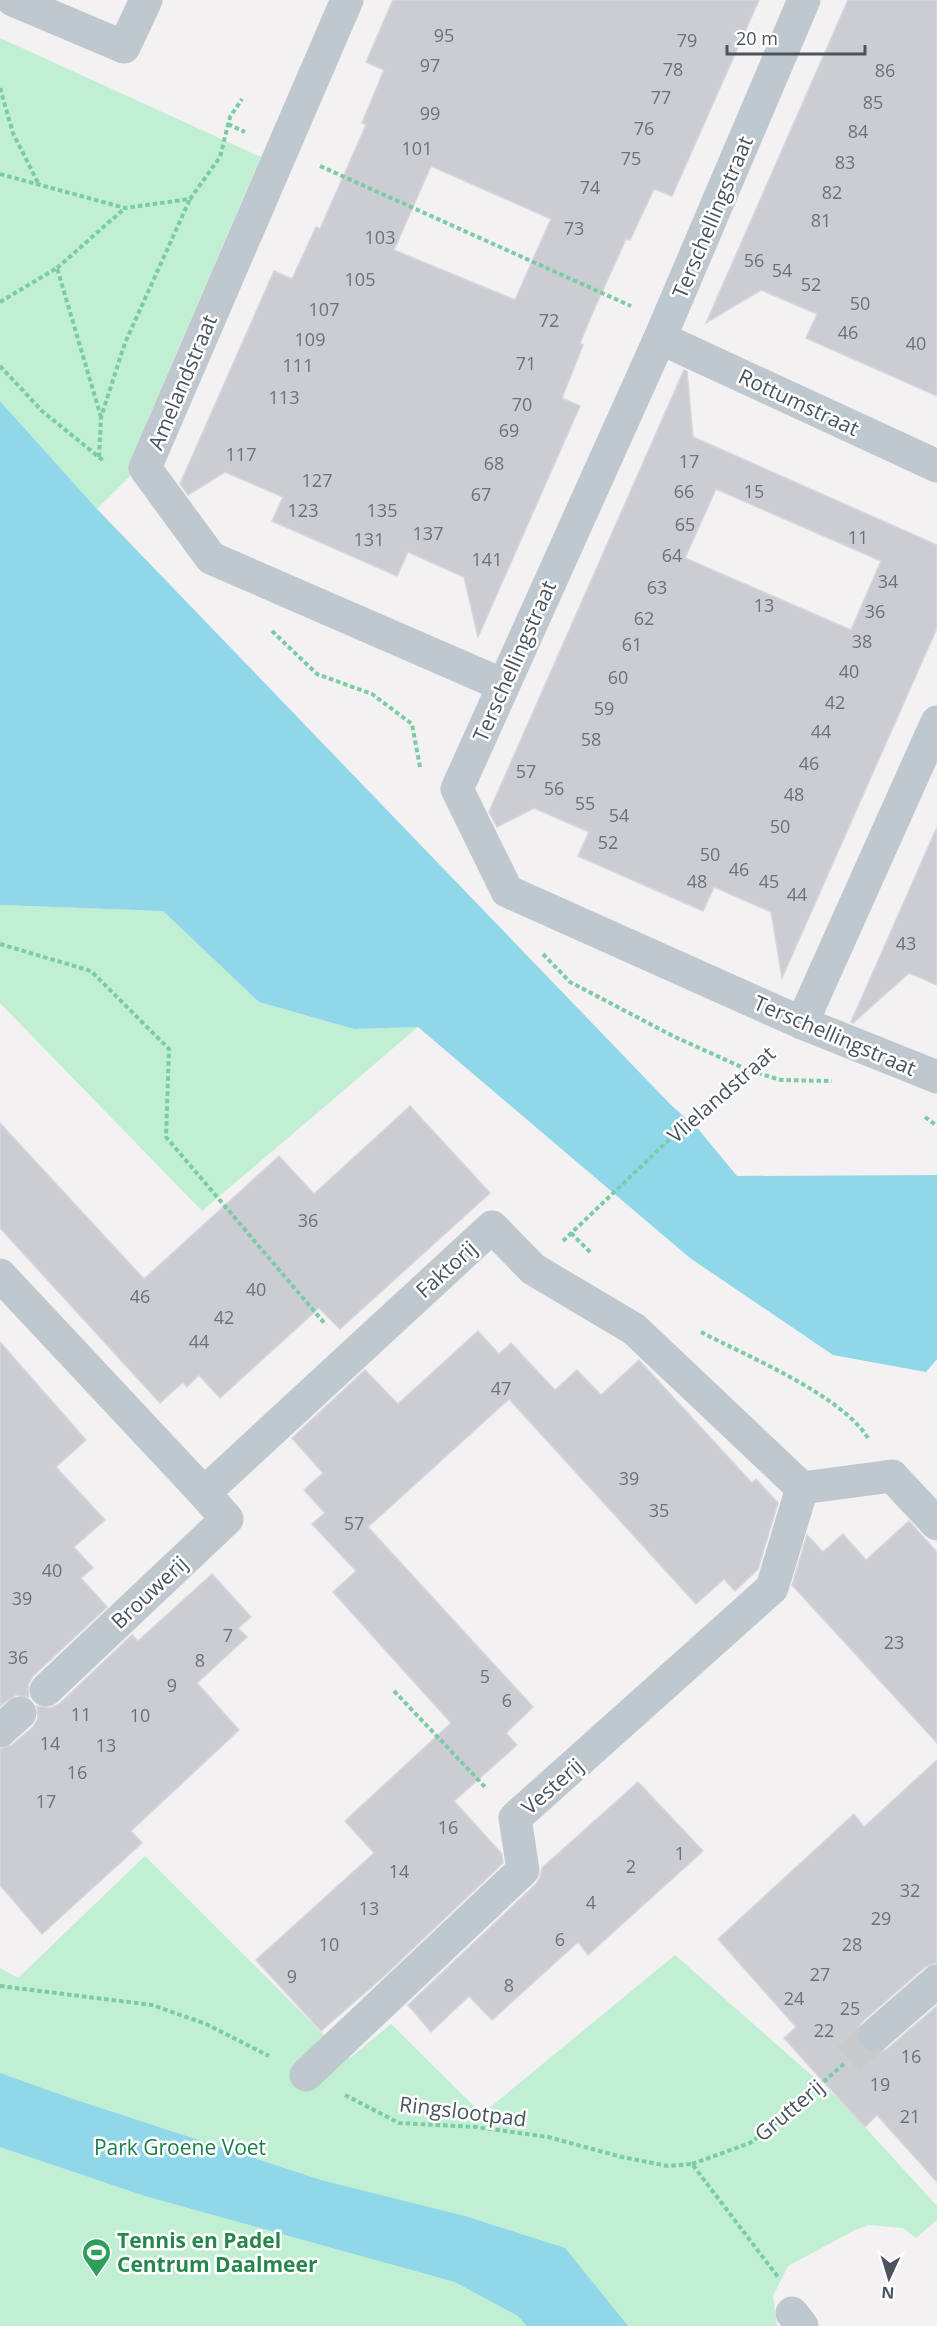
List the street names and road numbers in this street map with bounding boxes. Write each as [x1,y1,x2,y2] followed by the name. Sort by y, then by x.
[665,132,759,302] street label: Terschellingstraat
[141,310,223,454] street label: Amelandstraat
[734,362,864,442] street label: Rottumstraat
[466,576,562,746] street label: Terschellingstraat
[750,988,920,1082] street label: Terschellingstraat
[661,1039,781,1149] street label: Vlielandstraat
[410,1234,482,1304] street label: Faktorij
[105,1549,193,1635] street label: Brouwerij
[515,1752,589,1820] street label: Vesterij
[748,2073,830,2147] street label: Grutterij
[398,2089,528,2133] street label: Ringslootpad

